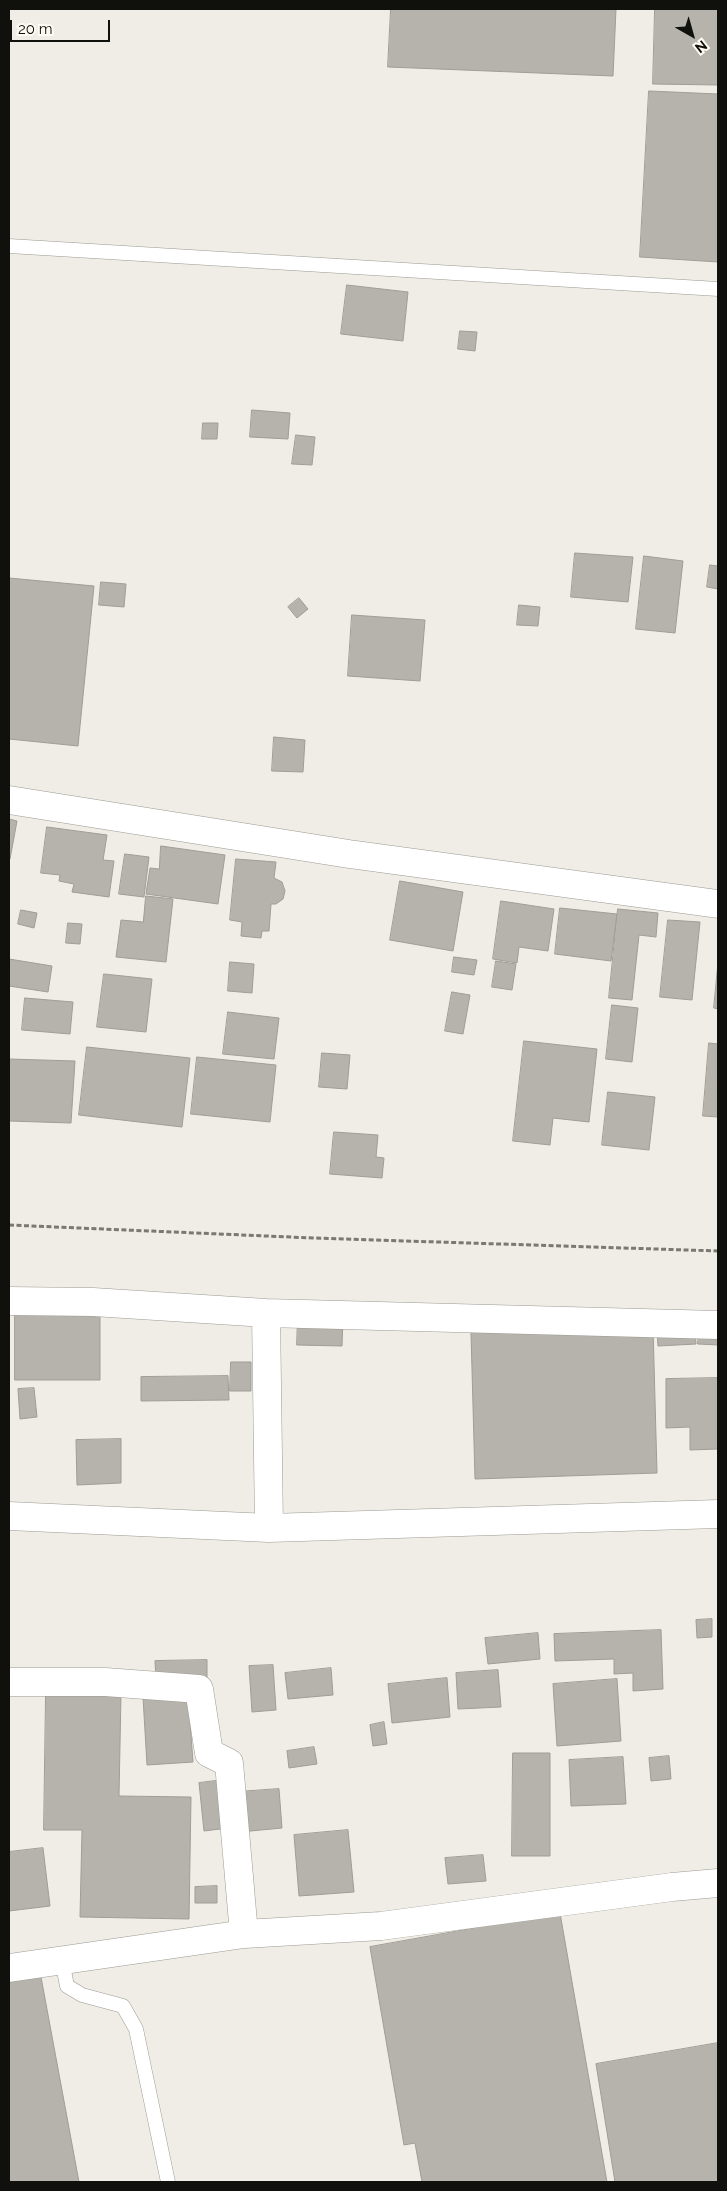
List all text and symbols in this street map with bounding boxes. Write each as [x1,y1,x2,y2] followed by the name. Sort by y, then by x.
[12,10,112,42] scale bar
[667,10,717,60] north arrow
[18,20,53,38] text: 20 m
[692,37,710,56] text: N

